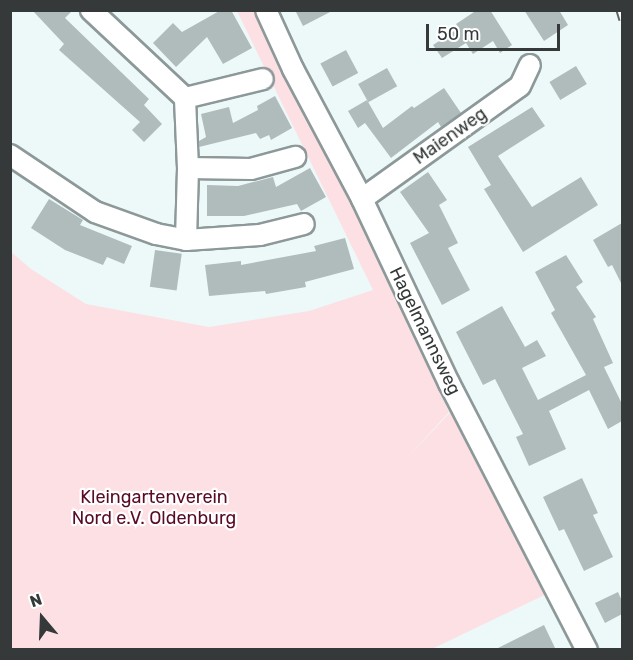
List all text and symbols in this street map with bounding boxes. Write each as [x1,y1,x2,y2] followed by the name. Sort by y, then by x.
[429,12,562,50] scale bar
[437,23,480,45] text: 50 m
[409,103,491,169] street label: Maienweg
[385,263,465,399] street label: Hagelmannsweg
[72,487,236,530] park label: Kleingartenverein Nord e.V. Oldenburg
[12,588,72,648] north arrow
[27,590,45,611] text: N

